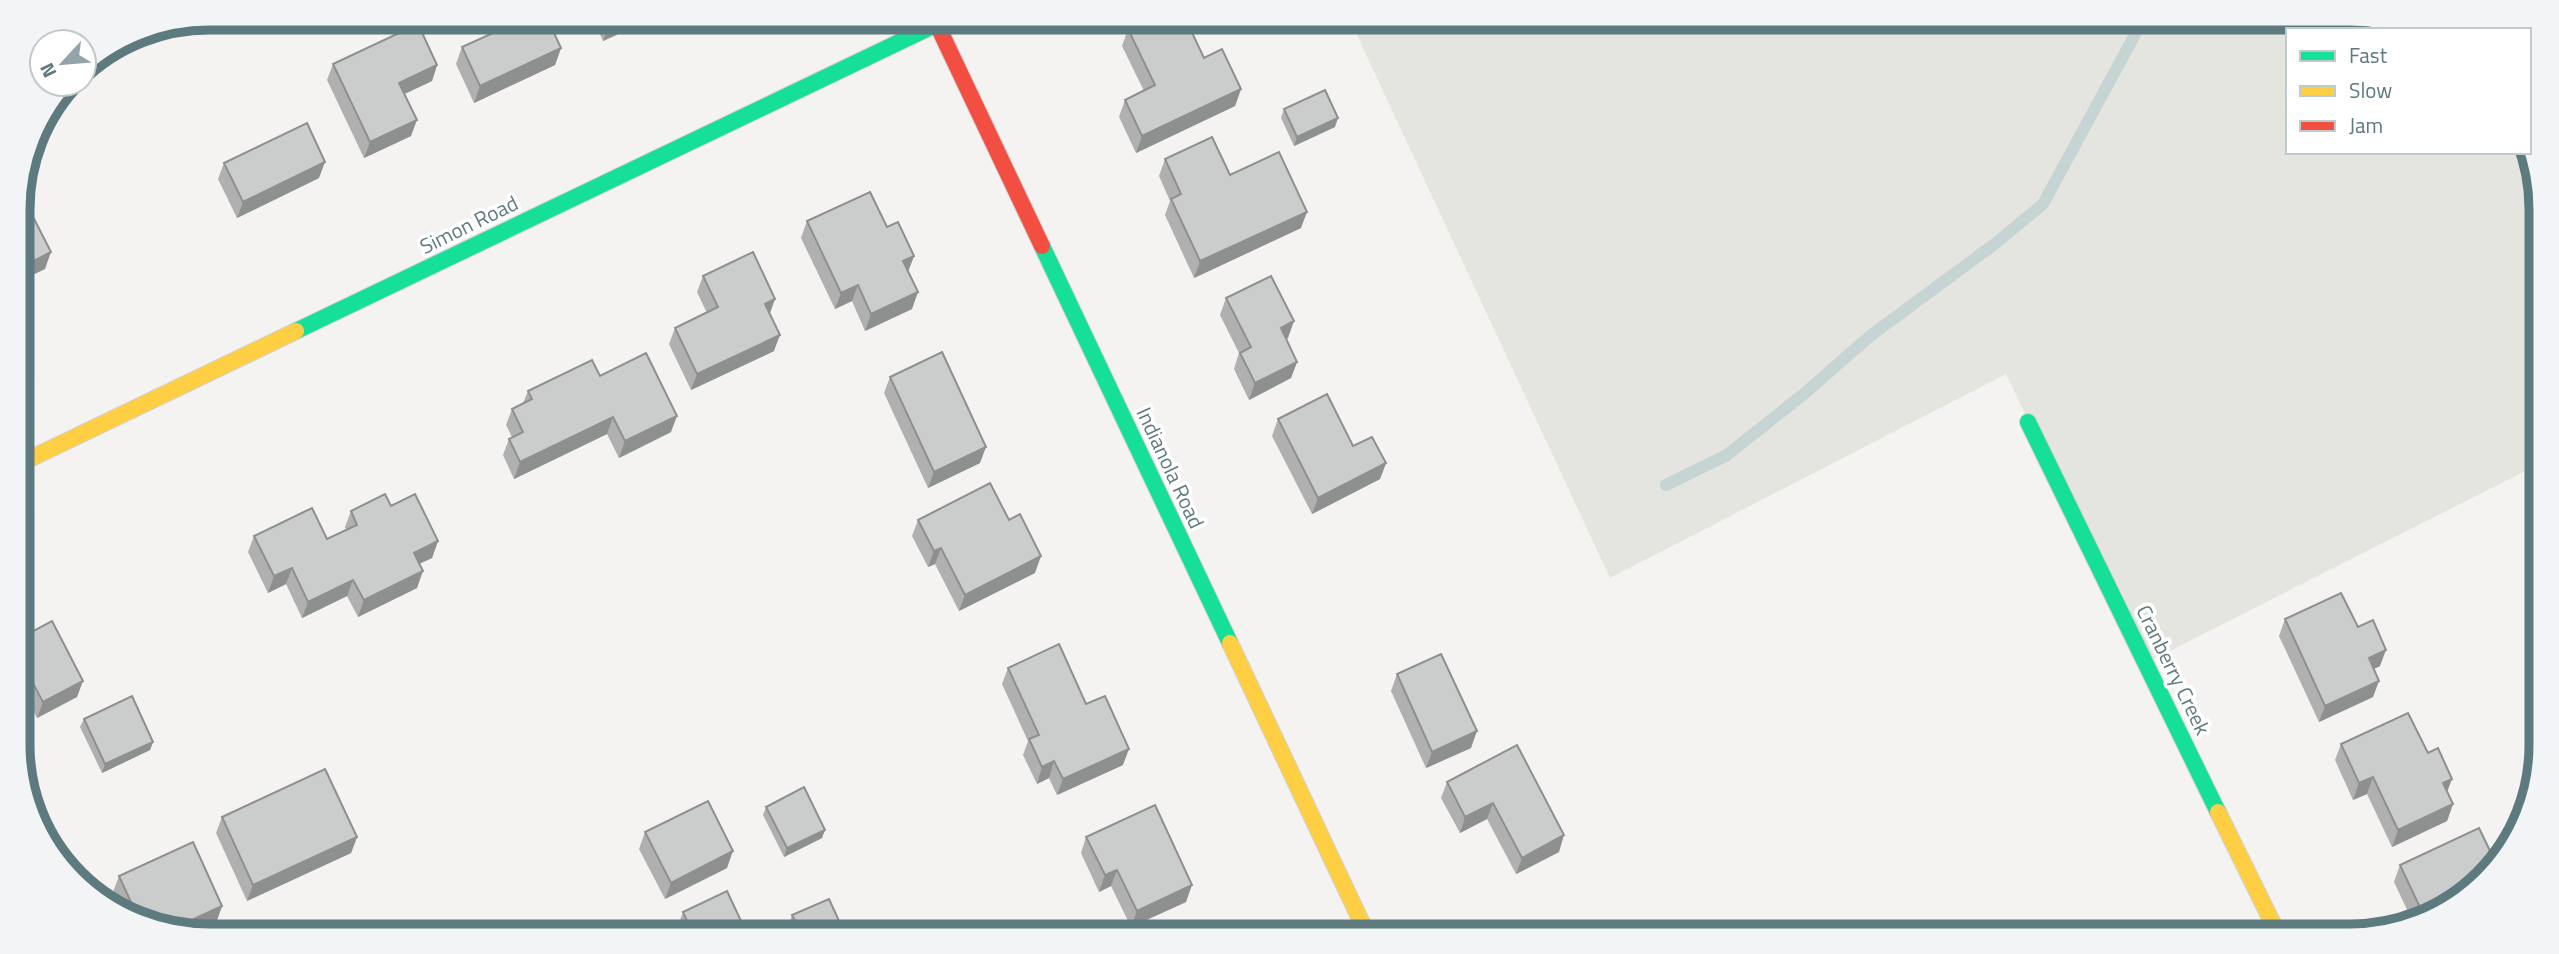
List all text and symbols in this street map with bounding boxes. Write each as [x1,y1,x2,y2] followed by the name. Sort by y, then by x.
[28,28,98,98] north arrow
[2286,28,2531,154] legend
[2349,39,2388,71] text: Fast
[31,58,63,83] text: N
[2349,74,2392,106] text: Slow
[2349,109,2383,141] text: Jam
[414,186,523,262] street label: Simon Road
[1129,402,1213,533] street label: Indianola Road
[2129,599,2219,740] street label: Cranberry Creek

